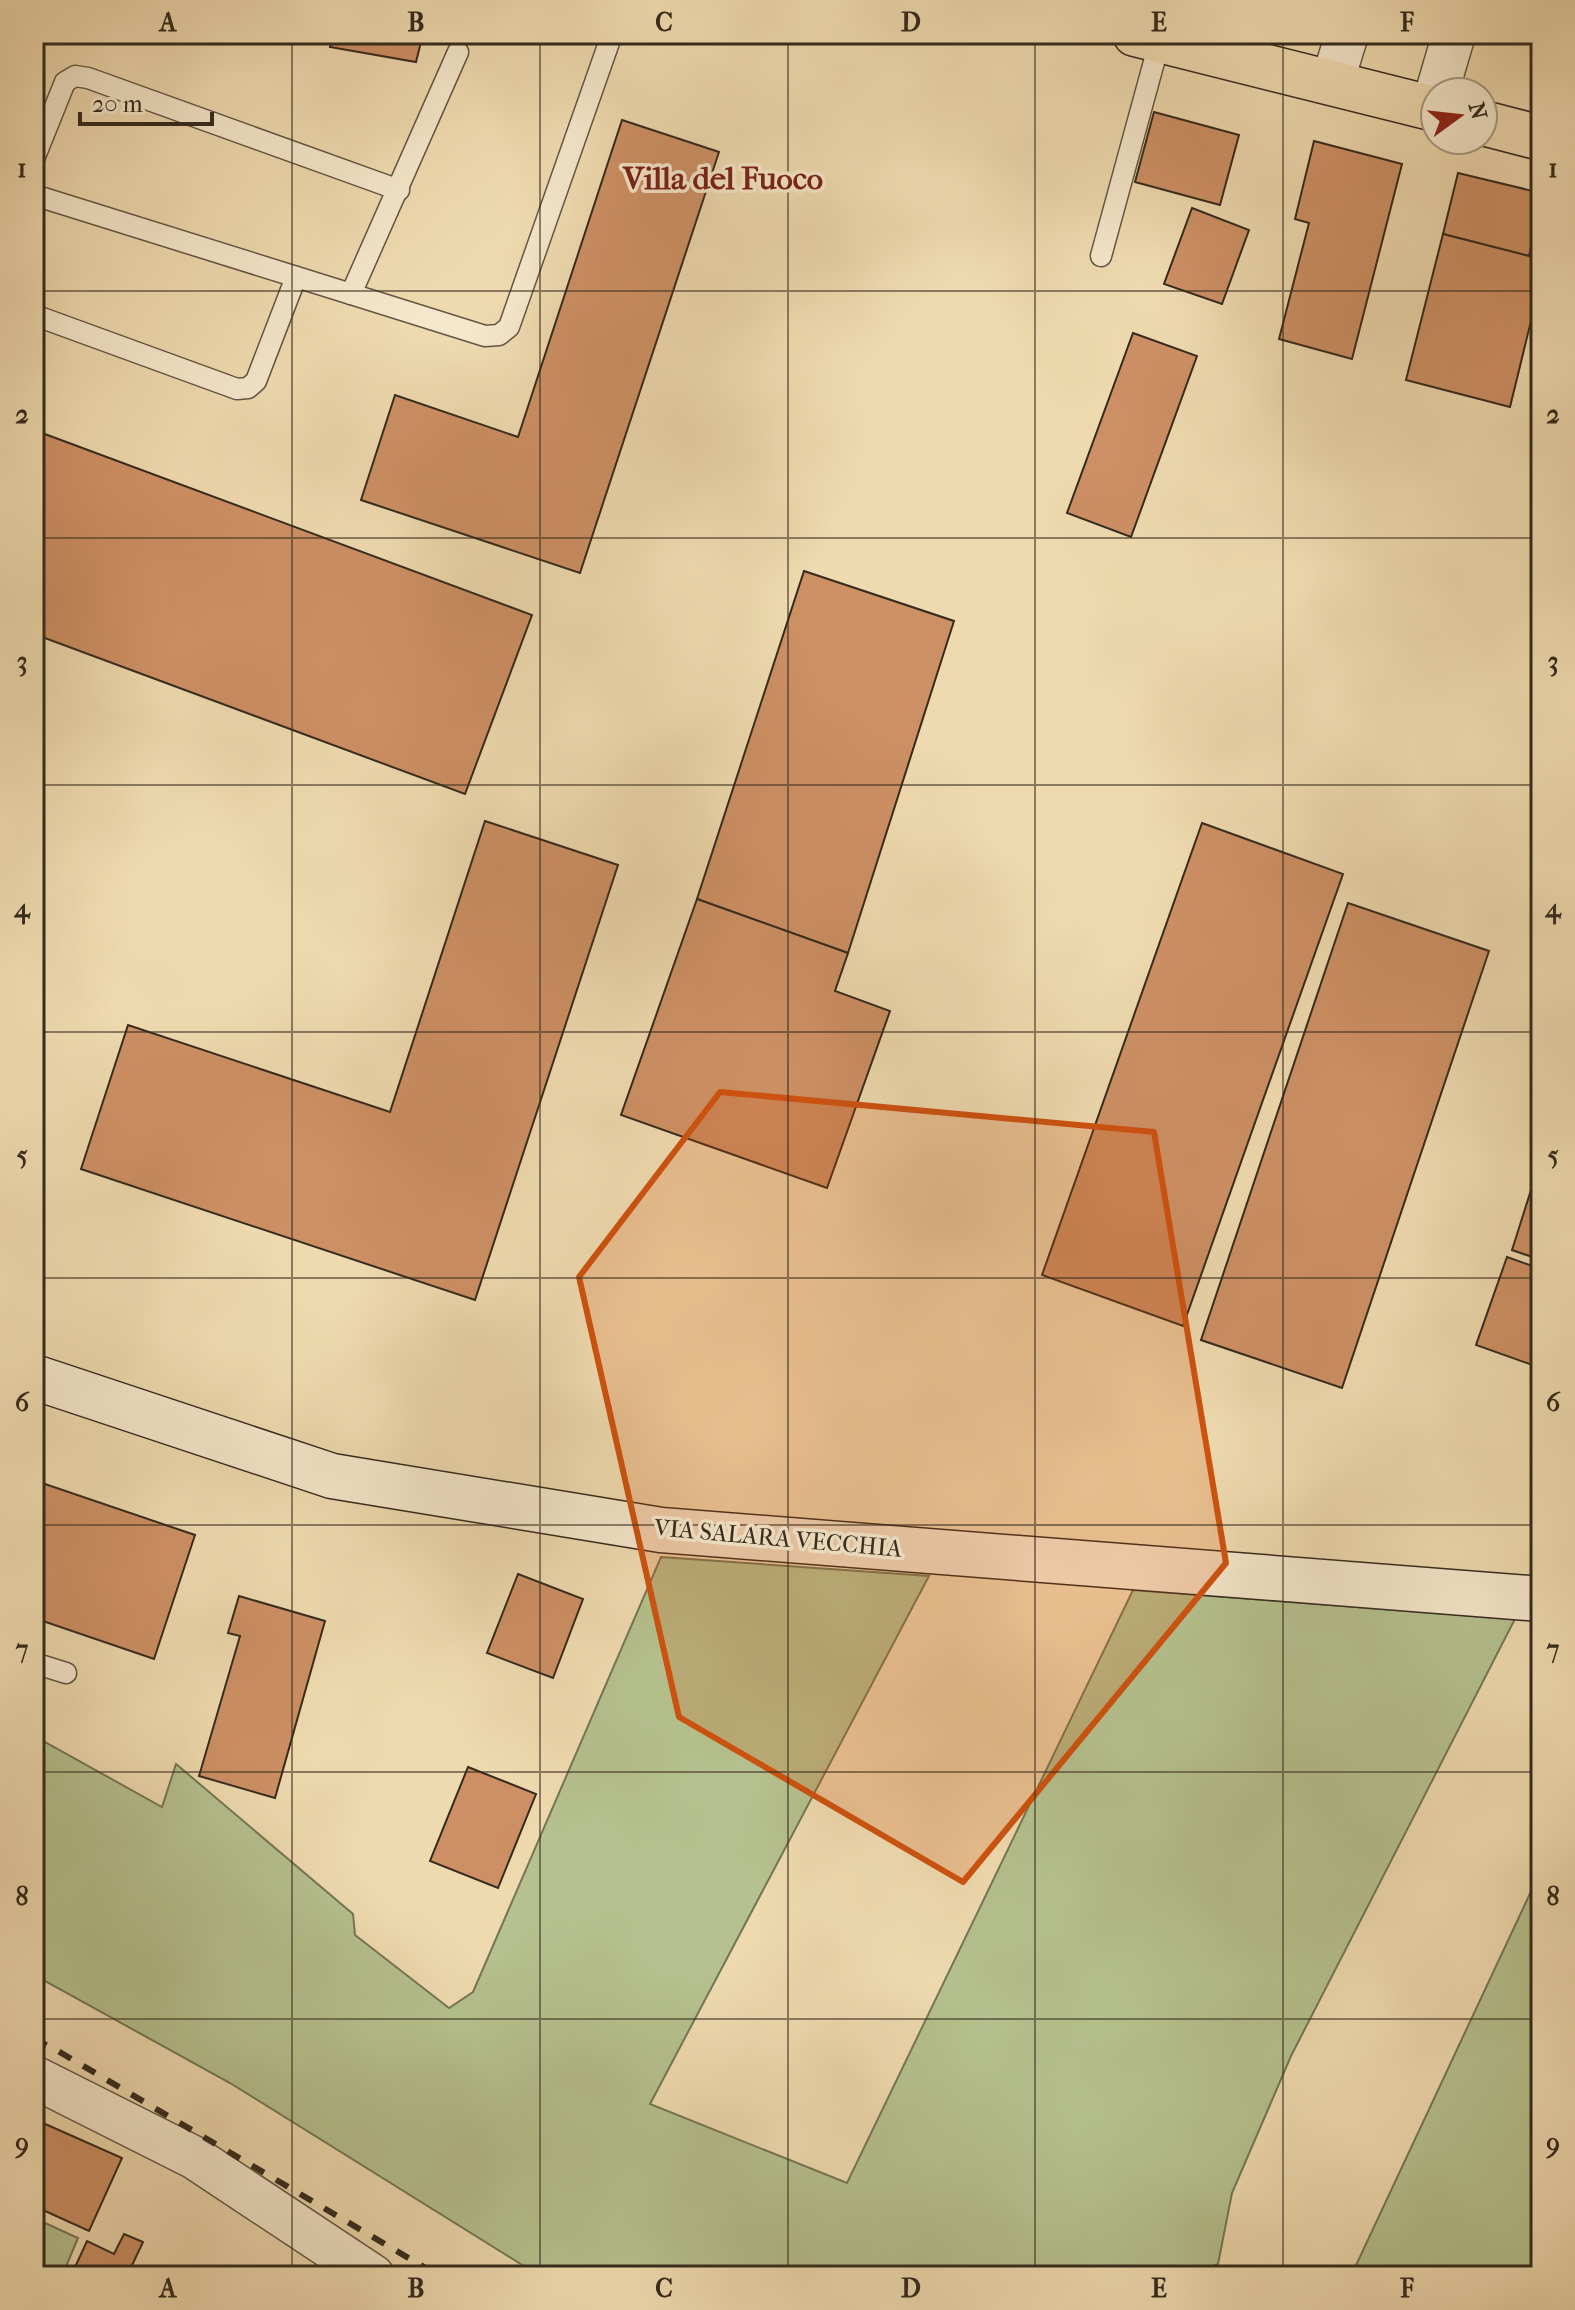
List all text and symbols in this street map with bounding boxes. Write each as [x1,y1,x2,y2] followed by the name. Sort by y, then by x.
[158,7,178,38] text: A
[408,7,425,38] text: B
[655,7,673,38] text: C
[901,7,921,38] text: D
[1151,7,1167,38] text: E
[1399,7,1414,38] text: F
[80,76,212,126] scale bar
[1419,76,1499,156] north arrow
[92,90,143,118] text: 20 m
[1463,100,1492,123] text: N
[17,153,27,184] text: 1
[1548,153,1558,184] text: 1
[622,160,823,197] district label: Villa del Fuoco
[15,399,29,430] text: 2
[1546,399,1560,430] text: 2
[17,646,27,677] text: 3
[1548,646,1558,677] text: 3
[13,893,31,925] text: 4
[1544,893,1562,925] text: 4
[16,1140,28,1171] text: 5
[1547,1140,1559,1171] text: 5
[15,1387,30,1418] text: 6
[1546,1387,1561,1418] text: 6
[652,1513,904,1563] street label: VIA SALARA VECCHIA
[15,1634,29,1665] text: 7
[1546,1634,1560,1665] text: 7
[15,1881,29,1912] text: 8
[1546,1881,1560,1912] text: 8
[14,2128,29,2159] text: 9
[1545,2128,1560,2159] text: 9
[158,2273,178,2304] text: A
[408,2273,425,2304] text: B
[655,2273,673,2304] text: C
[901,2273,921,2304] text: D
[1151,2273,1167,2304] text: E
[1399,2273,1414,2304] text: F

